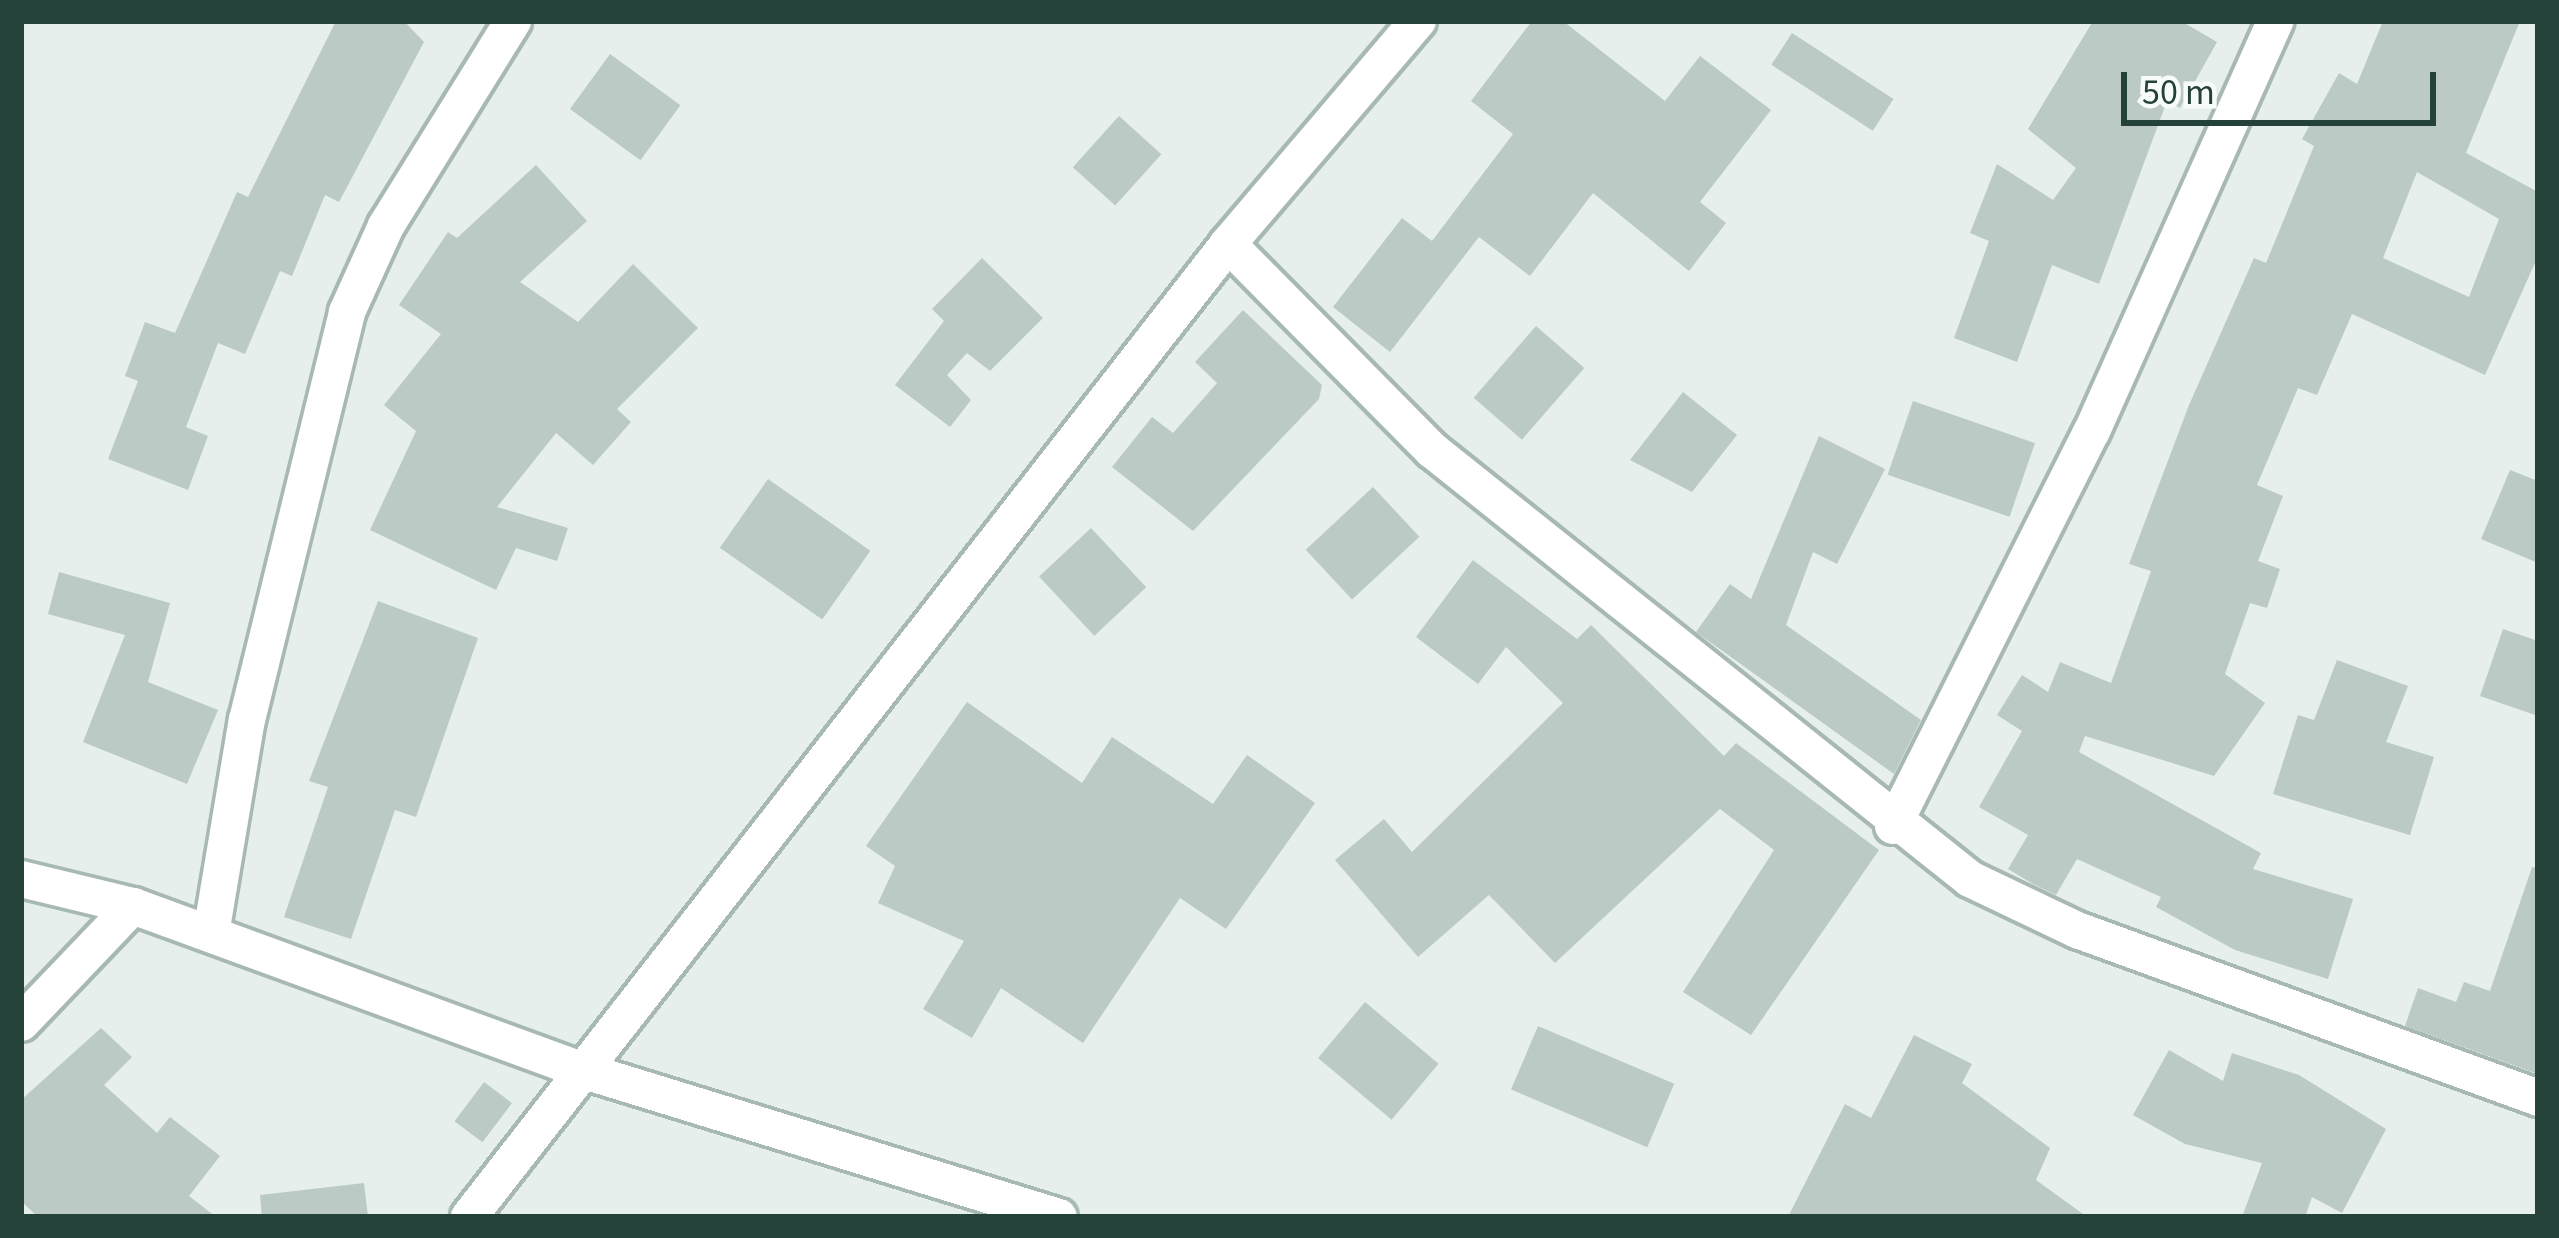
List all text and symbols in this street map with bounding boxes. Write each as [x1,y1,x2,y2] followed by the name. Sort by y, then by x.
[2127,48,2442,122] scale bar
[2142,67,2215,118] text: 50 m

